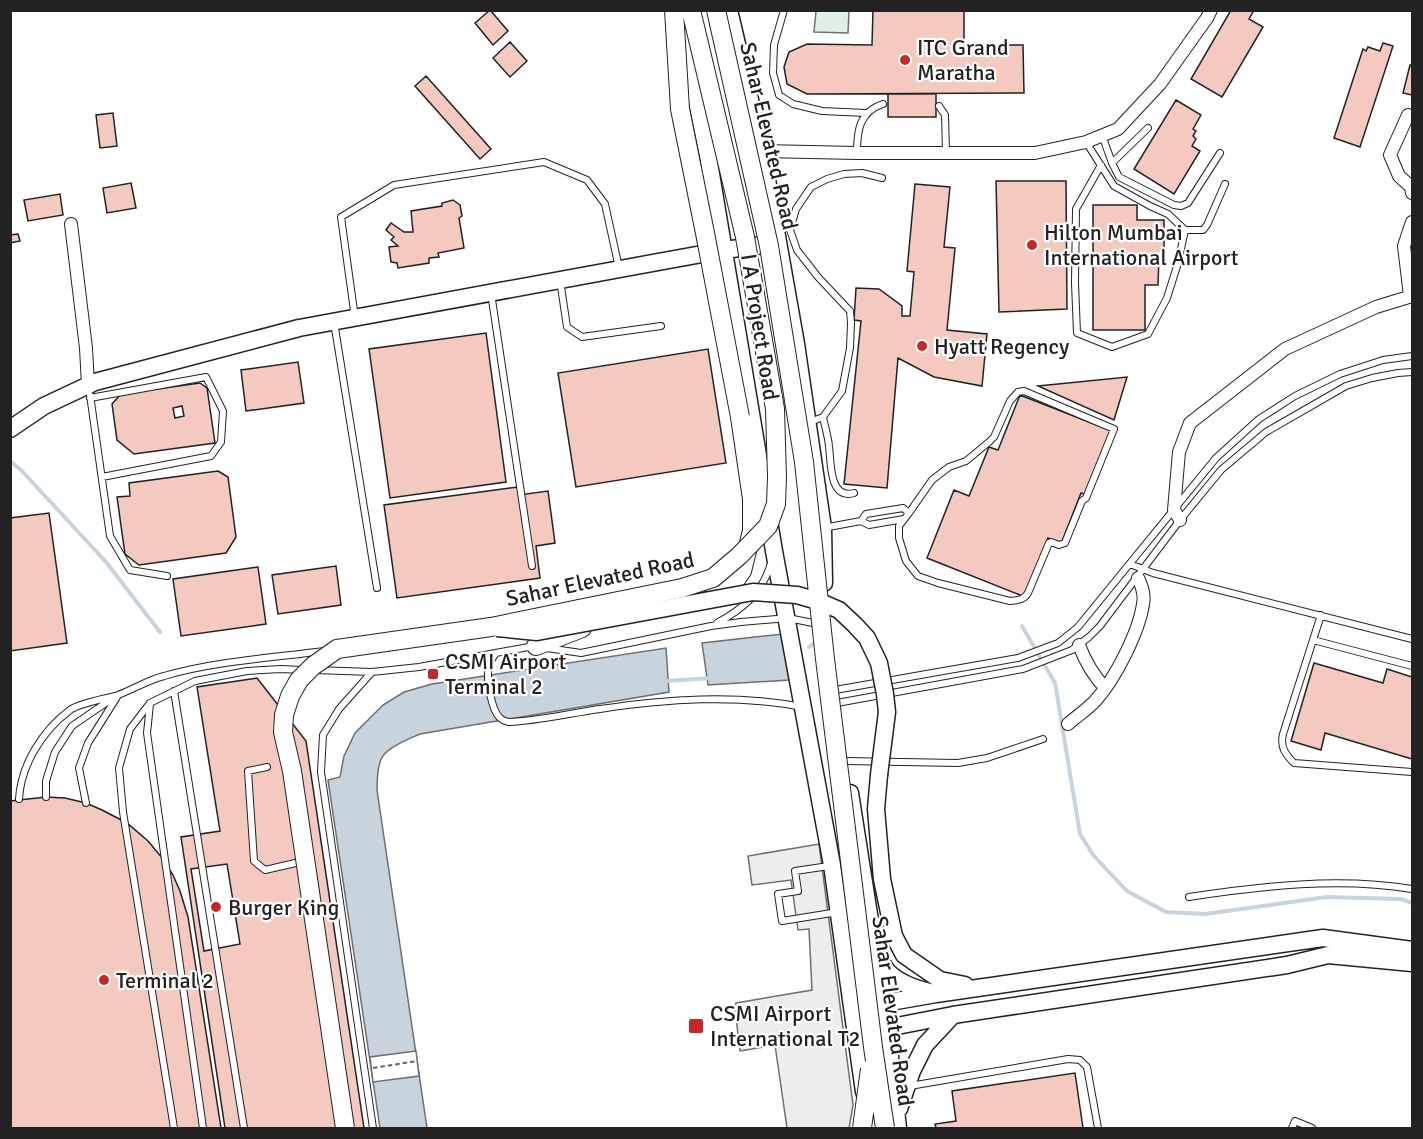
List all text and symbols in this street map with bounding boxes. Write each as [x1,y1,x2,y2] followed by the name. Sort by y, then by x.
[917,34,1009,86] place label: ITC Grand Maratha
[734,39,804,233] street label: Sahar Elevated Road
[898,53,912,67] marker: ITC Grand Maratha
[1044,219,1239,271] place label: Hilton Mumbai International Airport
[1025,238,1039,252] marker: Hilton Mumbai International Airport
[735,252,785,402] street label: I A Project Road
[934,333,1070,360] place label: Hyatt Regency
[915,339,929,353] marker: Hyatt Regency
[503,546,697,612] street label: Sahar Elevated Road
[445,648,567,700] place label: CSMI Airport Terminal 2
[426,667,440,681] marker: CSMI Airport Terminal 2
[228,894,340,921] place label: Burger King
[209,900,223,914] marker: Burger King
[866,914,920,1108] street label: Sahar Elevated Road
[116,967,214,994] place label: Terminal 2
[97,973,111,987] marker: Terminal 2
[710,1000,860,1052] place label: CSMI Airport International T2
[687,1017,705,1035] marker: CSMI Airport International T2

